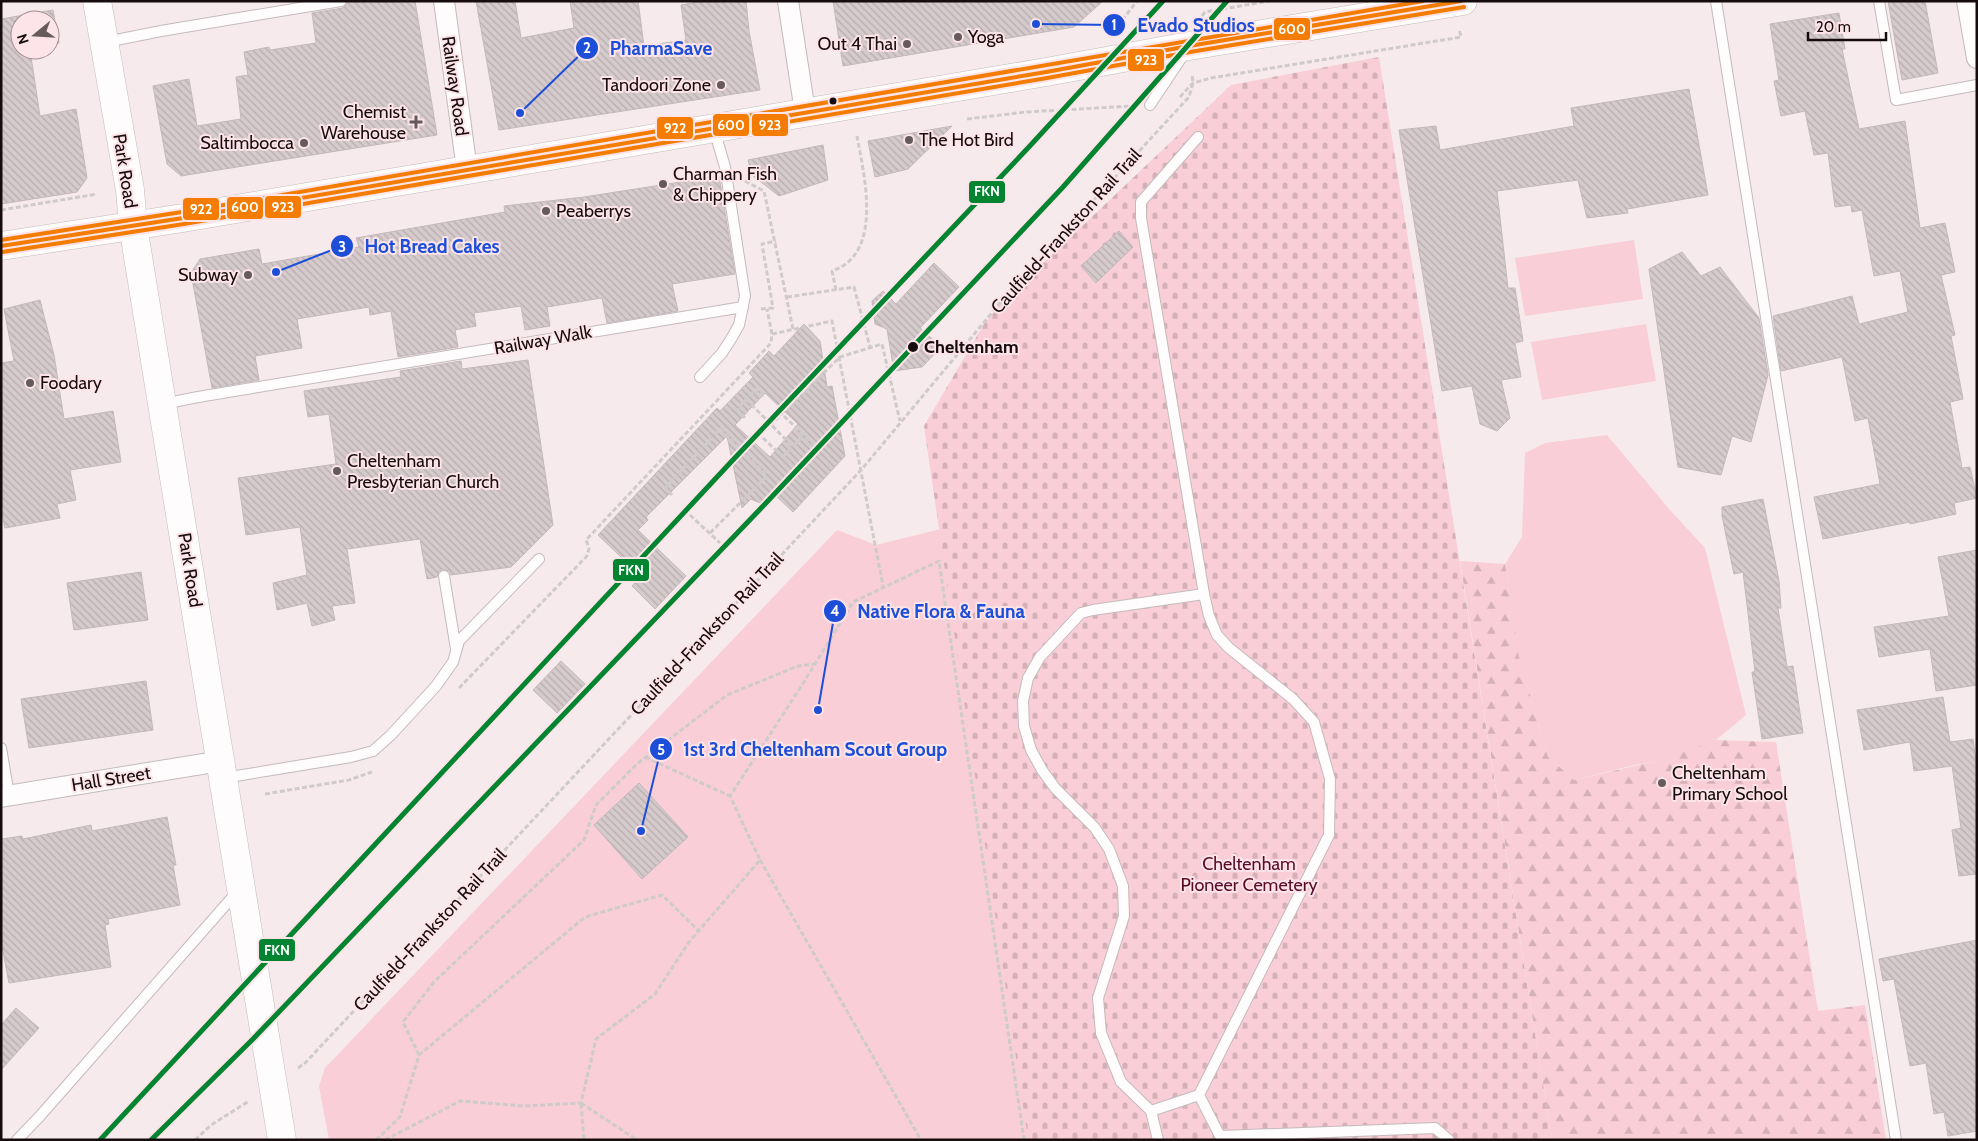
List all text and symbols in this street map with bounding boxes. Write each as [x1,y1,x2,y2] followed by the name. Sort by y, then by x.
[1102,8,1264,42] callout: Evado Studios
[10,10,60,60] north arrow
[1808,10,1886,42] scale bar
[1137,14,1255,37] text: Evado Studios
[1111,16,1117,34] text: 1
[1273,17,1311,41] line badge: 600
[1816,18,1851,36] text: 20 m
[1278,20,1306,38] text: 600
[967,26,1005,48] place label: Yoga
[575,31,722,65] callout: PharmaSave
[952,31,964,43] marker: Yoga
[13,32,33,47] text: N
[818,33,897,55] place label: Out 4 Thai
[437,35,473,137] street label: Railway Road
[610,37,712,60] text: PharmaSave
[901,38,913,50] marker: Out 4 Thai
[583,39,591,57] text: 2
[1127,48,1165,72] line badge: 923
[1135,51,1157,69] text: 923
[602,74,711,96] place label: Tandoori Zone
[715,79,727,91] marker: Tandoori Zone
[828,96,838,106] unlabelled marker
[321,101,406,144] place label: Chemist Warehouse
[712,113,750,137] line badge: 600
[751,113,789,137] line badge: 923
[410,116,422,128] marker: Chemist Warehouse
[656,116,694,140] line badge: 922
[717,116,745,134] text: 600
[759,116,781,134] text: 923
[664,119,686,137] text: 922
[919,129,1014,151] place label: The Hot Bird
[108,132,142,210] street label: Park Road
[200,132,294,154] place label: Saltimbocca
[903,134,915,146] marker: The Hot Bird
[298,137,310,149] marker: Saltimbocca
[986,143,1146,318] street label: Caulfield-Frankston Rail Trail
[673,163,777,206] place label: Charman Fish & Chippery
[657,178,669,190] marker: Charman Fish & Chippery
[968,180,1006,204] line badge: FKN
[974,182,1000,200] text: FKN
[264,195,302,219] line badge: 923
[226,196,264,220] line badge: 600
[182,197,220,221] line badge: 922
[231,198,259,216] text: 600
[272,198,294,216] text: 923
[190,200,212,218] text: 922
[556,200,631,222] place label: Peaberrys
[540,205,552,217] marker: Peaberrys
[330,229,510,263] callout: Hot Bread Cakes
[364,235,500,258] text: Hot Bread Cakes
[338,238,346,256] text: 3
[178,264,238,286] place label: Subway
[242,269,254,281] marker: Subway
[492,320,595,359] street label: Railway Walk
[924,336,1019,358] place label: Cheltenham
[906,340,920,354] marker: Cheltenham
[40,372,102,394] place label: Foodary
[24,377,36,389] marker: Foodary
[347,450,499,493] place label: Cheltenham Presbyterian Church
[331,465,343,477] marker: Cheltenham Presbyterian Church
[173,531,207,609] street label: Park Road
[626,548,789,720] street label: Caulfield-Frankston Rail Trail
[612,558,650,582] line badge: FKN
[618,561,644,579] text: FKN
[823,594,1035,628] callout: Native Flora & Fauna
[857,600,1025,623] text: Native Flora & Fauna
[830,602,840,620] text: 4
[648,732,957,766] callout: 1st 3rd Cheltenham Scout Group
[683,738,947,761] text: 1st 3rd Cheltenham Scout Group
[657,741,665,759] text: 5
[70,762,152,796] street label: Hall Street
[1672,762,1788,805] place label: Cheltenham Primary School
[1656,777,1668,789] marker: Cheltenham Primary School
[349,844,512,1016] street label: Caulfield-Frankston Rail Trail
[1180,853,1318,896] park label: Cheltenham Pioneer Cemetery
[258,938,296,962] line badge: FKN
[264,941,290,959] text: FKN

